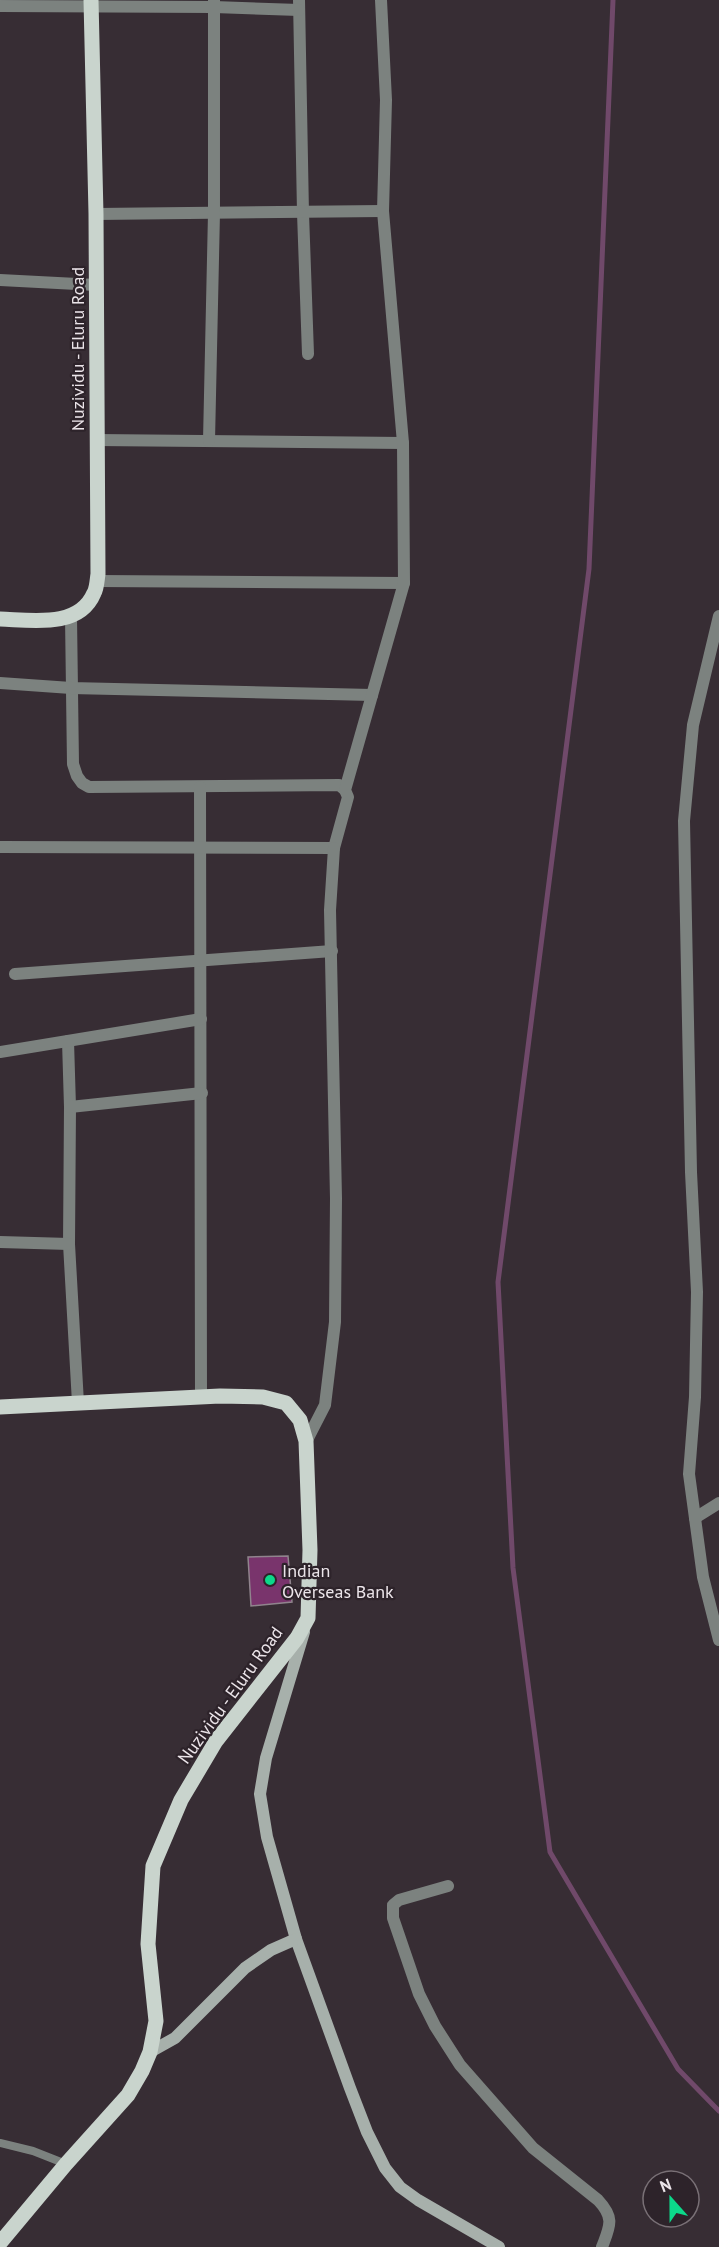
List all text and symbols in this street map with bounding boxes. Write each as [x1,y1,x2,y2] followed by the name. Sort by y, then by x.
[66,267,89,431] street label: Nuzividu - Eluru Road
[282,1559,394,1603] place label: Indian Overseas Bank
[263,1573,277,1587] marker: Indian Overseas Bank
[172,1622,288,1768] street label: Nuzividu - Eluru Road
[641,2169,701,2229] north arrow
[657,2174,674,2196] text: N

